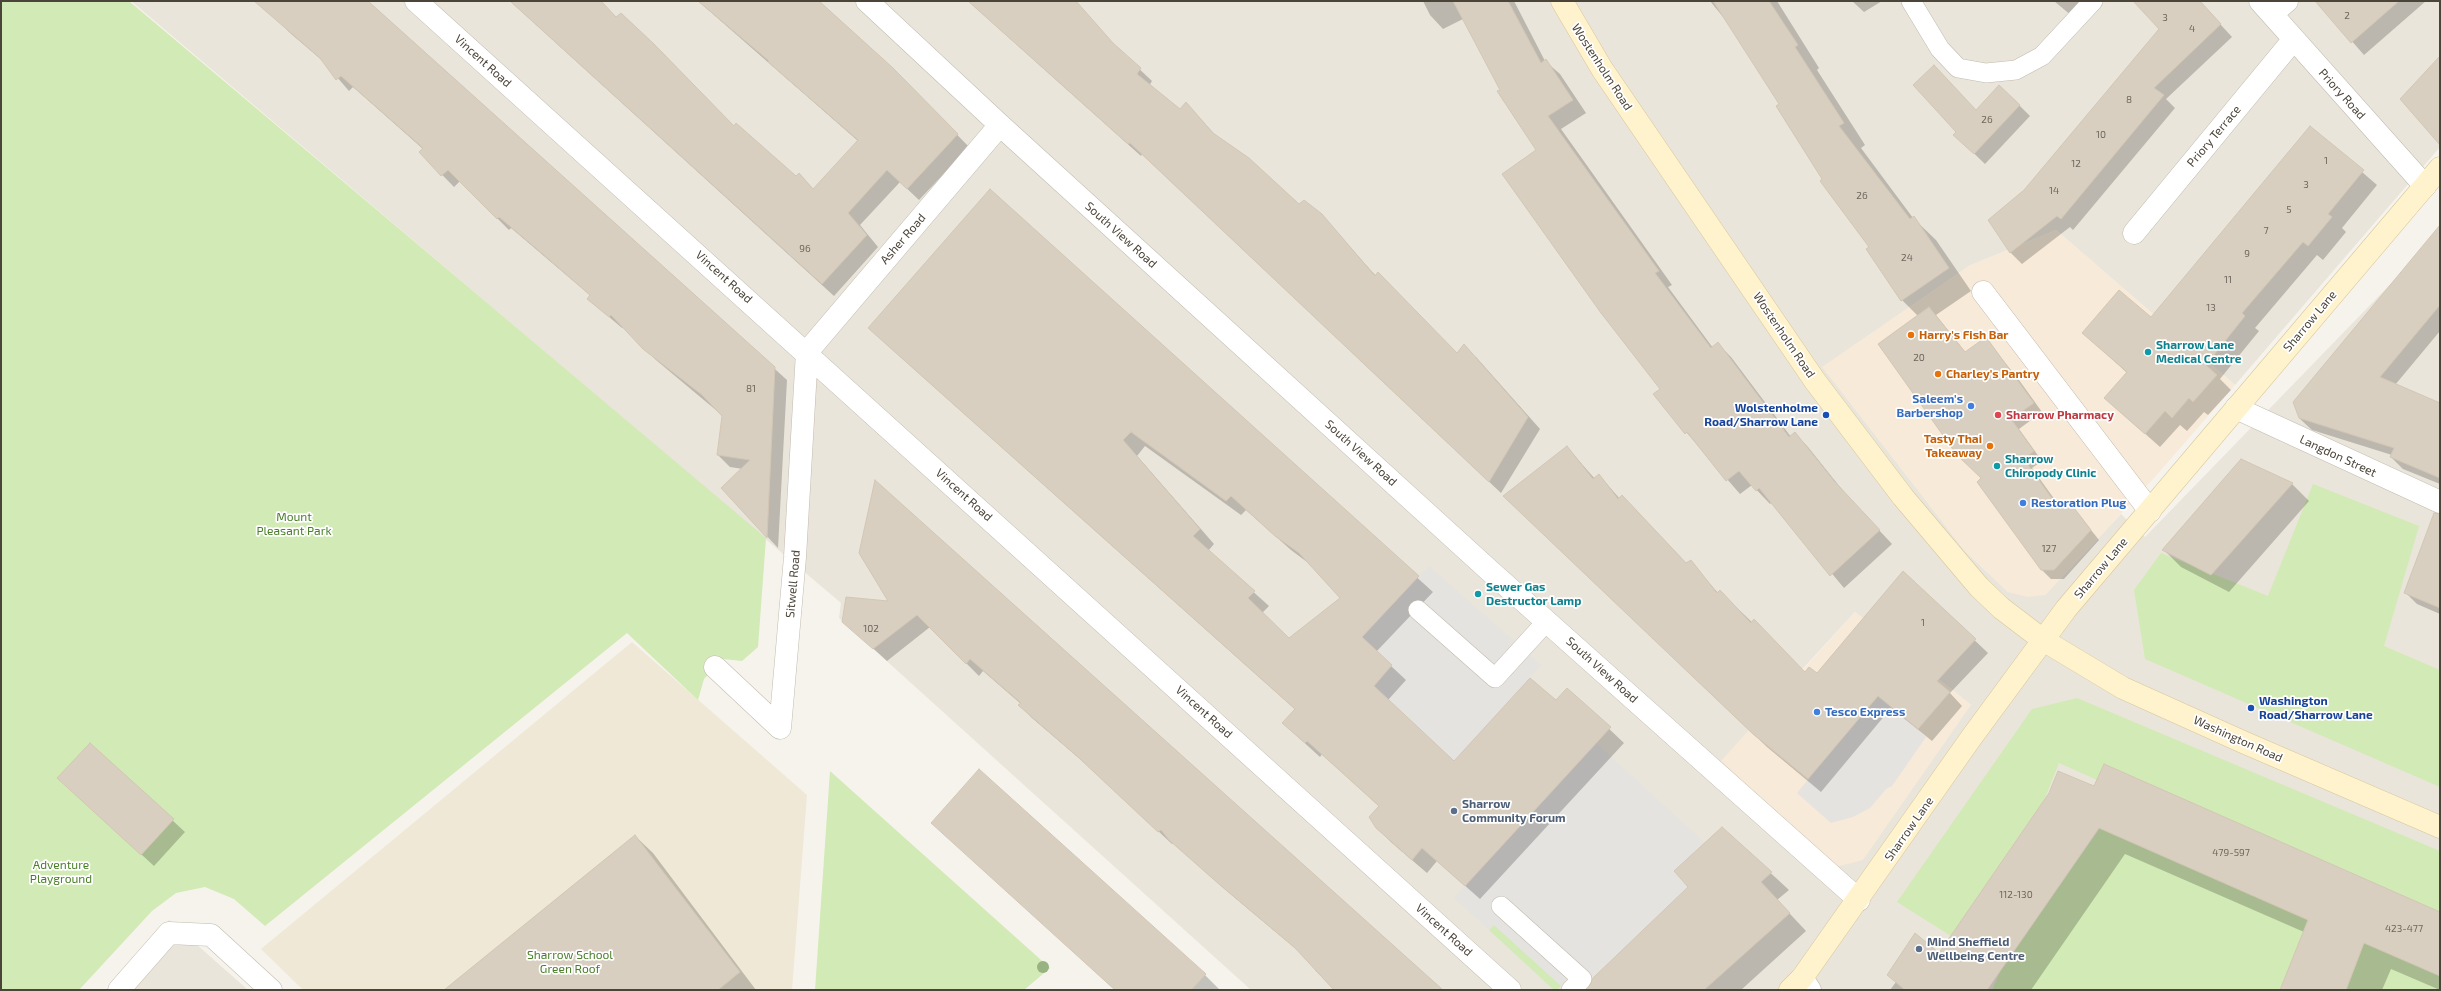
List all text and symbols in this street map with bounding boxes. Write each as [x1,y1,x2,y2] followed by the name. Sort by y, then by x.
[2344,10,2350,22] house number: 2
[2162,12,2168,24] house number: 3
[1569,21,1635,113] street label: Wostenholm Road
[2189,23,2195,35] house number: 4
[452,32,514,90] street label: Vincent Road
[2316,66,2368,122] street label: Priory Road
[2126,94,2132,106] house number: 8
[2184,102,2244,170] street label: Priory Terrace
[1981,114,1993,126] house number: 26
[2096,129,2106,141] house number: 10
[2324,155,2328,167] house number: 1
[2071,158,2081,170] house number: 12
[2303,179,2309,191] house number: 3
[2049,185,2059,197] house number: 14
[1856,190,1868,202] house number: 26
[1082,199,1160,271] street label: South View Road
[2286,204,2292,216] house number: 5
[877,211,929,267] street label: Asher Road
[2263,225,2269,237] house number: 7
[799,243,811,255] house number: 96
[693,248,755,306] street label: Vincent Road
[2244,248,2250,260] house number: 9
[1901,252,1913,264] house number: 24
[2224,274,2232,286] house number: 11
[2280,288,2340,354] street label: Sharrow Lane
[1750,289,1818,381] street label: Wostenholm Road
[2206,302,2216,314] house number: 13
[1919,328,2008,342] place label: Harry's Fish Bar
[1906,330,1916,340] marker: Harry's Fish Bar
[2156,338,2241,366] place label: Sharrow Lane Medical Centre
[2143,347,2153,357] marker: Sharrow Lane Medical Centre
[1913,352,1925,364] house number: 20
[1946,367,2039,381] place label: Charley's Pantry
[1933,369,1943,379] marker: Charley's Pantry
[746,383,756,395] house number: 81
[1896,392,1963,420] place label: Saleem's Barbershop
[1704,401,1818,429] place label: Wolstenholme Road/Sharrow Lane
[1966,401,1976,411] marker: Saleem's Barbershop
[2006,408,2114,422] place label: Sharrow Pharmacy
[1821,410,1831,420] marker: Wolstenholme Road/Sharrow Lane
[1993,410,2003,420] marker: Sharrow Pharmacy
[1322,417,1400,489] street label: South View Road
[1924,432,1982,460] place label: Tasty Thai Takeaway
[2297,432,2379,480] street label: Langdon Street
[1985,441,1995,451] marker: Tasty Thai Takeaway
[2005,452,2096,480] place label: Sharrow Chiropody Clinic
[1992,461,2002,471] marker: Sharrow Chiropody Clinic
[933,466,995,524] street label: Vincent Road
[2031,496,2126,510] place label: Restoration Plug
[2018,498,2028,508] marker: Restoration Plug
[256,510,332,538] park label: Mount Pleasant Park
[2071,535,2131,601] street label: Sharrow Lane
[2042,543,2056,555] house number: 127
[783,549,803,619] street label: Sitwell Road
[1486,580,1581,608] place label: Sewer Gas Destructor Lamp
[1473,589,1483,599] marker: Sewer Gas Destructor Lamp
[1921,617,1925,629] house number: 1
[863,623,879,635] house number: 102
[1563,634,1641,706] street label: South View Road
[1173,683,1235,741] street label: Vincent Road
[2259,694,2373,722] place label: Washington Road/Sharrow Lane
[2246,703,2256,713] marker: Washington Road/Sharrow Lane
[1825,705,1905,719] place label: Tesco Express
[1812,707,1822,717] marker: Tesco Express
[2191,713,2285,765] street label: Washington Road
[1882,794,1936,864] street label: Sharrow Lane
[1462,797,1566,825] place label: Sharrow Community Forum
[1449,806,1459,816] marker: Sharrow Community Forum
[2212,847,2250,859] house number: 479-597
[30,858,92,886] park label: Adventure Playground
[1999,889,2033,901] house number: 112-130
[1413,901,1475,959] street label: Vincent Road
[2385,923,2423,935] house number: 423-477
[1927,935,2025,963] place label: Mind Sheffield Wellbeing Centre
[1914,944,1924,954] marker: Mind Sheffield Wellbeing Centre
[527,948,613,976] park label: Sharrow School Green Roof

